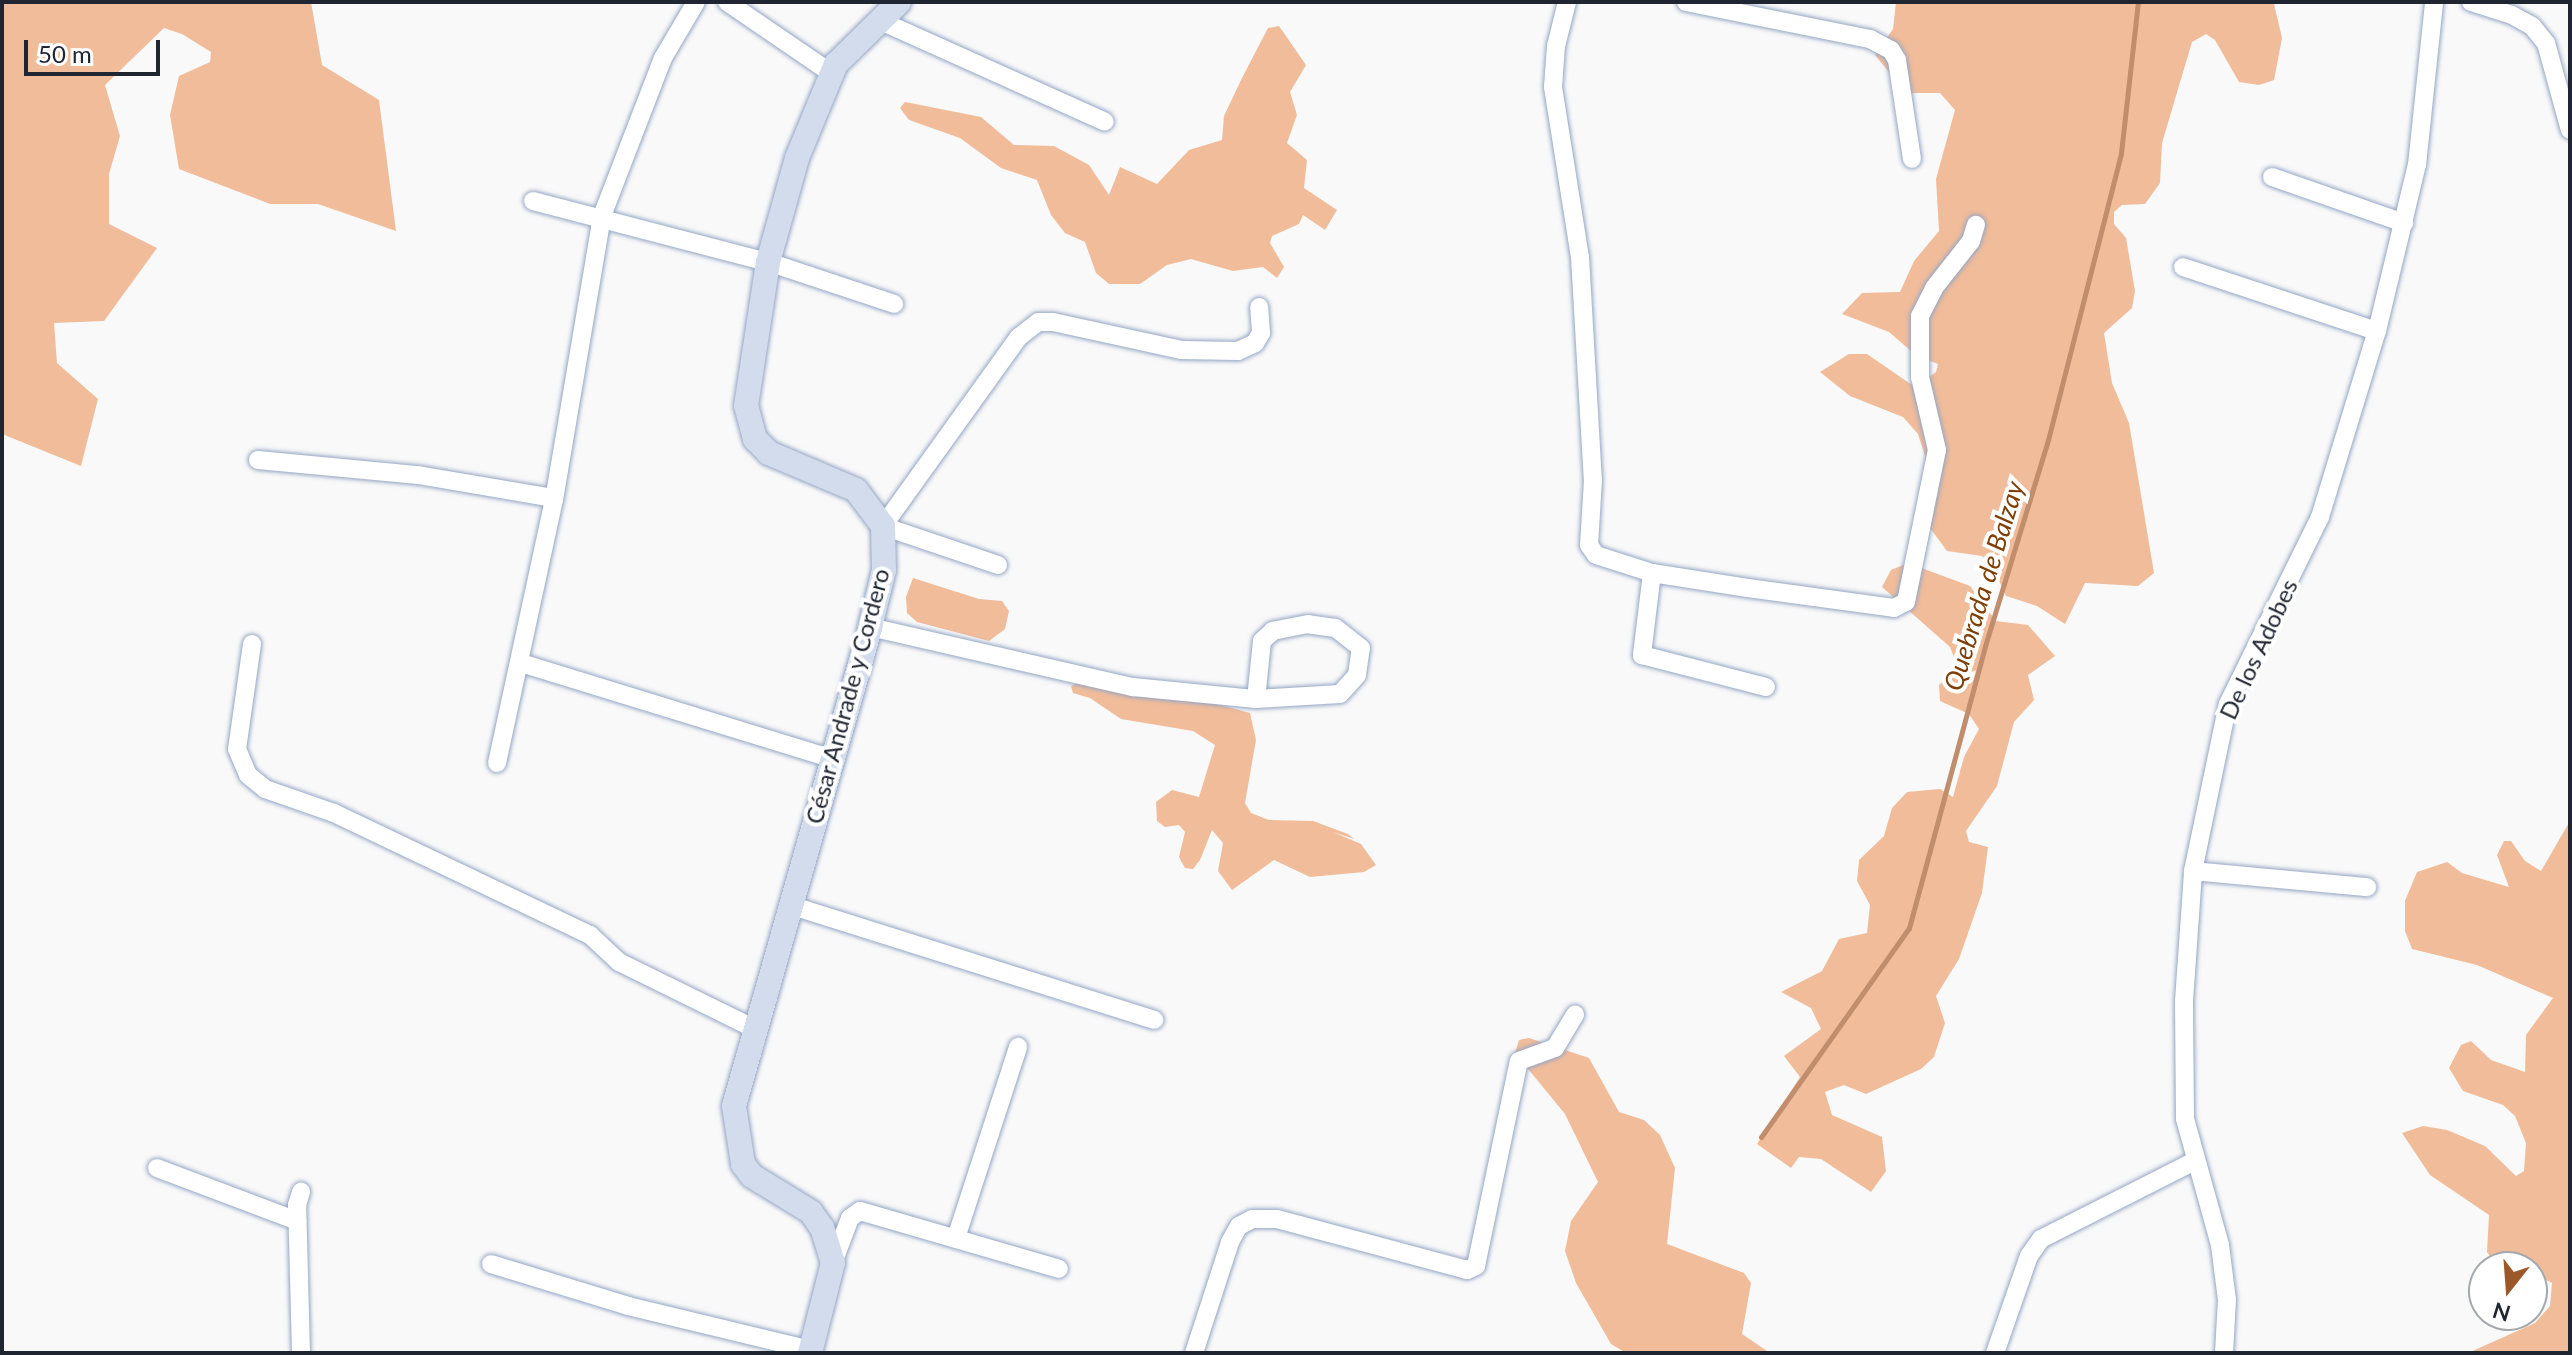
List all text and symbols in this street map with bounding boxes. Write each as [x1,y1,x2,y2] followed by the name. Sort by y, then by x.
[28,24,164,74] scale bar
[38,39,92,68] text: 50 m
[1937,478,2031,694] water label: Quebrada de Balzay
[799,564,895,828] street label: César Andrade y Cordero
[2213,574,2303,724] street label: De los Adobes
[2468,1251,2548,1331] north arrow
[2489,1297,2513,1328] text: N

